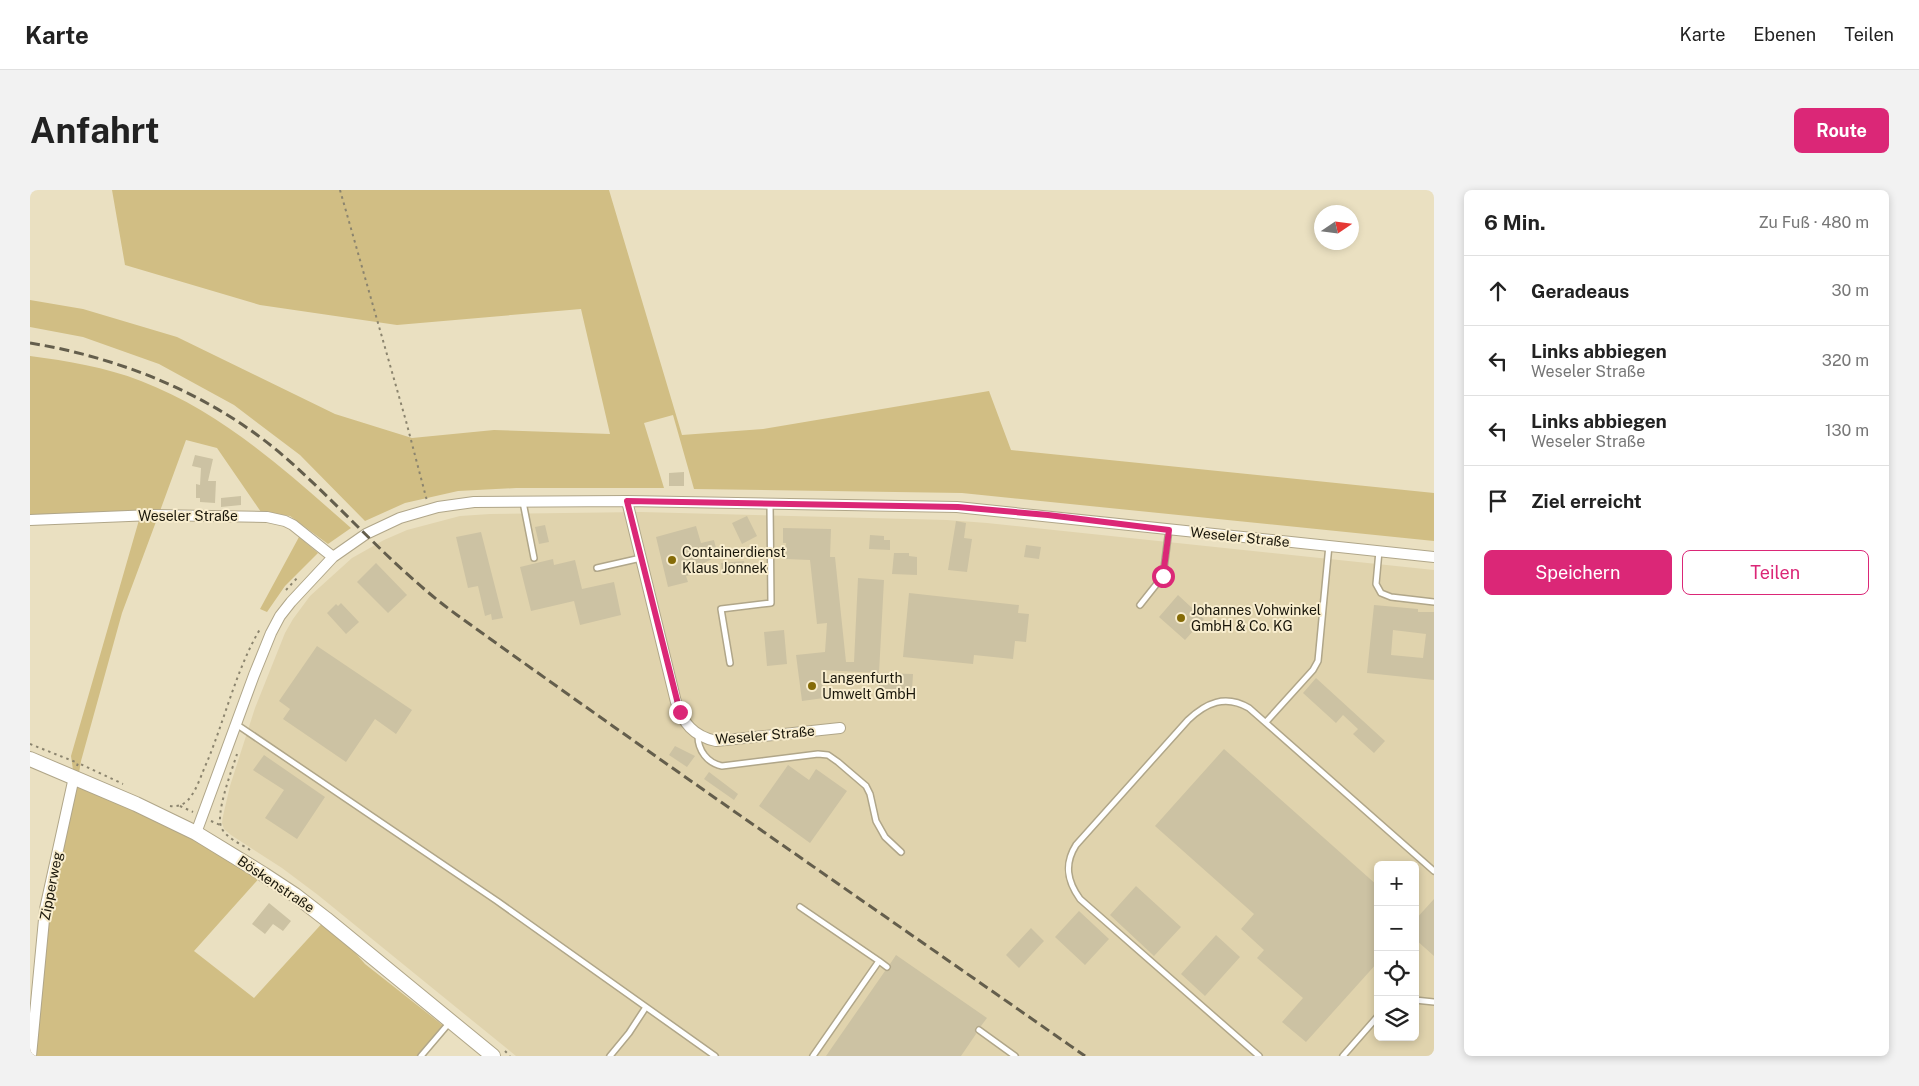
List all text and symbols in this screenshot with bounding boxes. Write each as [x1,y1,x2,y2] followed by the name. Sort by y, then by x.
[25,21,89,49] text: Karte
[1680,24,1725,45] text: Karte
[1753,24,1816,45] text: Ebenen
[1844,24,1894,45] text: Teilen
[1794,108,1889,153] button: Route
[30,110,160,151] text: Anfahrt
[1314,205,1359,250] north arrow
[1484,210,1546,235] text: 6 Min.
[1758,213,1869,232] text: Zu Fuß · 480 m
[1484,277,1512,305] icon: ahead
[1531,280,1629,302] text: Geradeaus
[1832,281,1869,300] text: 30 m
[1531,340,1667,362] text: Links abbiegen
[1484,347,1512,375] icon: left
[1822,351,1869,370] text: 320 m
[1531,362,1645,381] text: Weseler Straße
[1531,410,1667,432] text: Links abbiegen
[1484,417,1512,445] icon: left
[1825,421,1869,440] text: 130 m
[1531,432,1645,451] text: Weseler Straße
[1484,487,1512,515] icon: arrive
[1531,490,1642,512] text: Ziel erreicht
[138,508,238,524] street label: Weseler Straße
[1189,524,1291,550] street label: Weseler Straße
[682,544,786,576] place label: Containerdienst Klaus Jonnek
[1484,550,1672,595] button: Speichern
[1682,550,1869,595] button: Teilen
[666,554,678,566] marker: Containerdienst Klaus Jonnek
[1152,565,1175,588] route start
[1191,602,1321,634] place label: Johannes Vohwinkel GmbH & Co. KG
[1175,612,1187,624] marker: Johannes Vohwinkel GmbH & Co. KG
[822,670,916,702] place label: Langenfurth Umwelt GmbH
[806,680,818,692] marker: Langenfurth Umwelt GmbH
[669,701,692,724] route end
[714,723,816,747] street label: Weseler Straße
[36,850,66,922] street label: Zipperweg
[234,852,318,916] street label: Böskenstraße
[1374,861,1419,1041] map controls
[1374,861,1419,906] button: +
[1374,906,1419,951] button: −
[1374,951,1419,996] button: locate
[1374,996,1419,1041] button: layers

